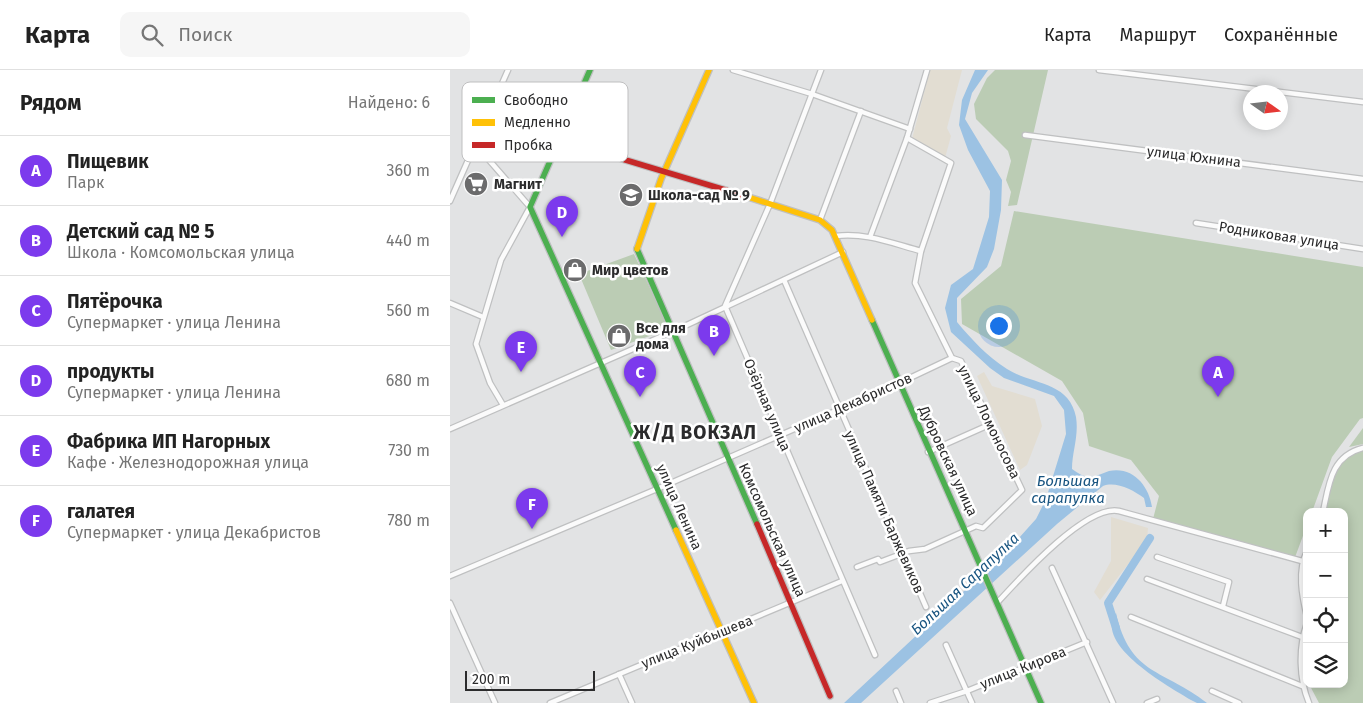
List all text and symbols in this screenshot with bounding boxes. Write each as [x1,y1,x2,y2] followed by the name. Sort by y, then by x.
[120,12,470,57] search box
[25,21,90,49] text: Карта
[138,21,166,49] icon: search
[178,23,232,46] text: Поиск
[1044,24,1092,46] text: Карта
[1120,24,1196,46] text: Маршрут
[1224,24,1338,46] text: Сохранённые
[462,82,628,162] legend
[1243,85,1288,130] north arrow
[20,90,81,116] text: Рядом
[504,92,568,109] text: Свободно
[348,93,430,112] text: Найдено: 6
[504,114,571,131] text: Медленно
[504,137,553,154] text: Пробка
[1146,143,1242,171] street label: улица Юхнина
[67,150,149,173] text: Пищевик
[31,161,41,180] text: A
[387,161,430,180] text: 360 m
[463,171,489,197] supermarket icon: Магнит
[67,173,104,192] text: Парк
[494,176,542,193] place label: Магнит
[618,182,644,208] school or university icon: Школа-сад № 9
[648,187,750,204] place label: Школа-сад № 9
[546,196,578,237] pin: D
[1218,218,1340,254] street label: Родниковая улица
[67,220,215,243] text: Детский сад № 5
[31,231,41,250] text: B
[386,231,430,250] text: 440 m
[67,243,295,262] text: Школа · Комсомольская улица
[562,257,588,283] shop icon: Мир цветов
[592,262,669,279] place label: Мир цветов
[67,290,163,313] text: Пятёрочка
[31,301,41,320] text: C
[387,301,430,320] text: 560 m
[67,313,281,332] text: Супермаркет · улица Ленина
[986,313,1012,339] your location
[698,315,730,356] pin: B
[636,320,686,353] place label: Все для дома
[606,323,632,349] shop icon: Все для дома
[505,331,537,372] pin: E
[624,356,656,397] pin: C
[740,356,794,454] street label: Озёрная улица
[1202,356,1234,397] pin: A
[67,360,155,383] text: продукты
[954,362,1024,482] street label: улица Ломоносова
[791,369,915,437] street label: улица Декабристов
[31,371,41,390] text: D
[386,371,430,390] text: 680 m
[67,383,281,402] text: Супермаркет · улица Ленина
[915,402,981,519] street label: Дубровская улица
[632,421,757,444] district label: Ж/Д ВОКЗАЛ
[840,428,928,596] street label: улица Памяти Баржевиков
[67,430,270,453] text: Фабрика ИП Нагорных
[32,441,40,460] text: E
[388,441,430,460] text: 730 m
[67,453,309,472] text: Кафе · Железнодорожная улица
[735,460,809,600] street label: Комсомольская улица
[652,461,706,553] street label: улица Ленина
[1031,472,1105,507] water label: Большая сарапулка
[516,488,548,529] pin: F
[67,500,135,523] text: галатея
[1303,508,1348,688] map controls
[1303,508,1348,553] button: +
[32,511,40,530] text: F
[388,511,430,530] text: 780 m
[67,523,321,542] text: Супермаркет · улица Декабристов
[907,529,1023,639] water label: Большая Сарапулка
[1303,553,1348,598] button: −
[1303,598,1348,643] button: locate
[639,612,755,672] street label: улица Куйбышева
[978,643,1068,693] street label: улица Кирова
[1303,643,1348,688] button: layers
[465,668,595,691] scale bar
[472,671,510,688] text: 200 m

